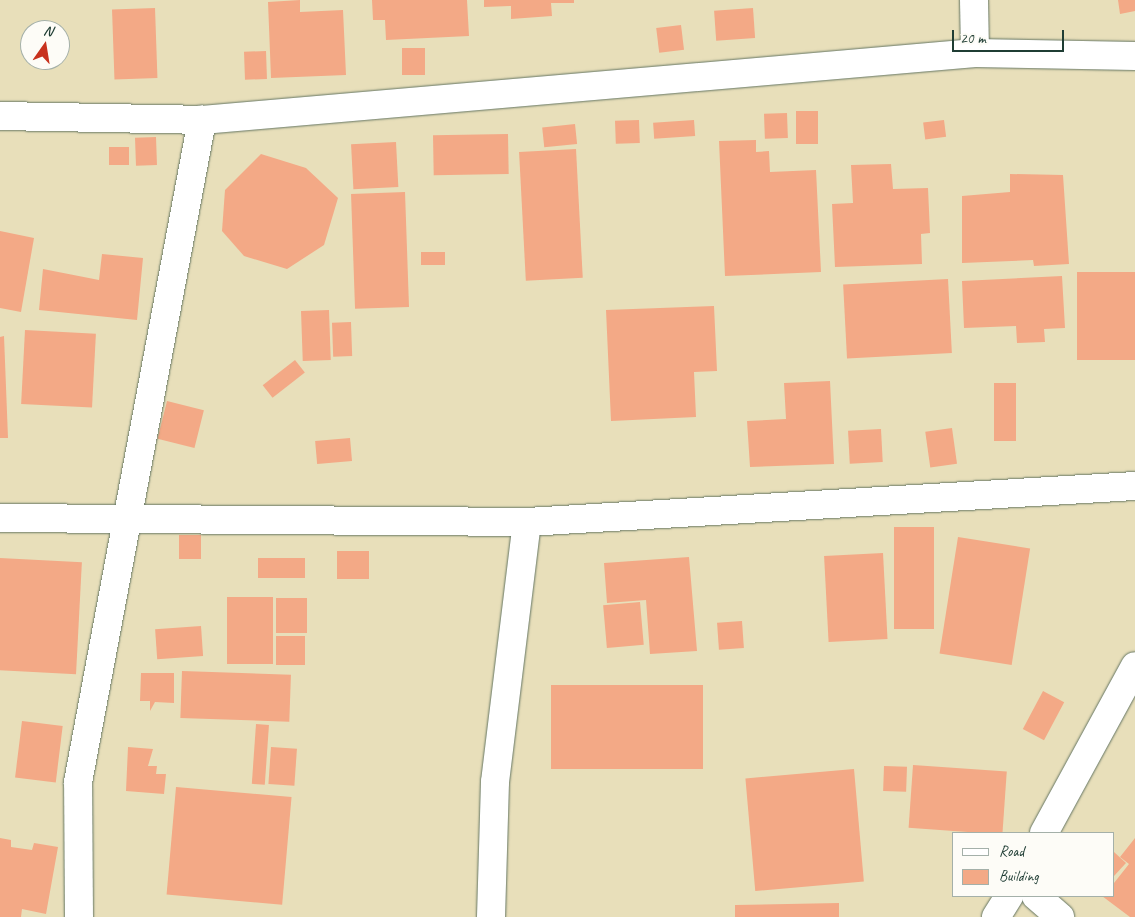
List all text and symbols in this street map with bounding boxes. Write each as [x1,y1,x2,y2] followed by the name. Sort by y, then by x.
[20,20,70,70] north arrow
[955,20,1068,52] scale bar
[42,22,54,40] text: N
[960,29,986,48] text: 20 m
[952,832,1115,897] legend
[999,842,1024,861] text: Road
[999,867,1038,886] text: Building

